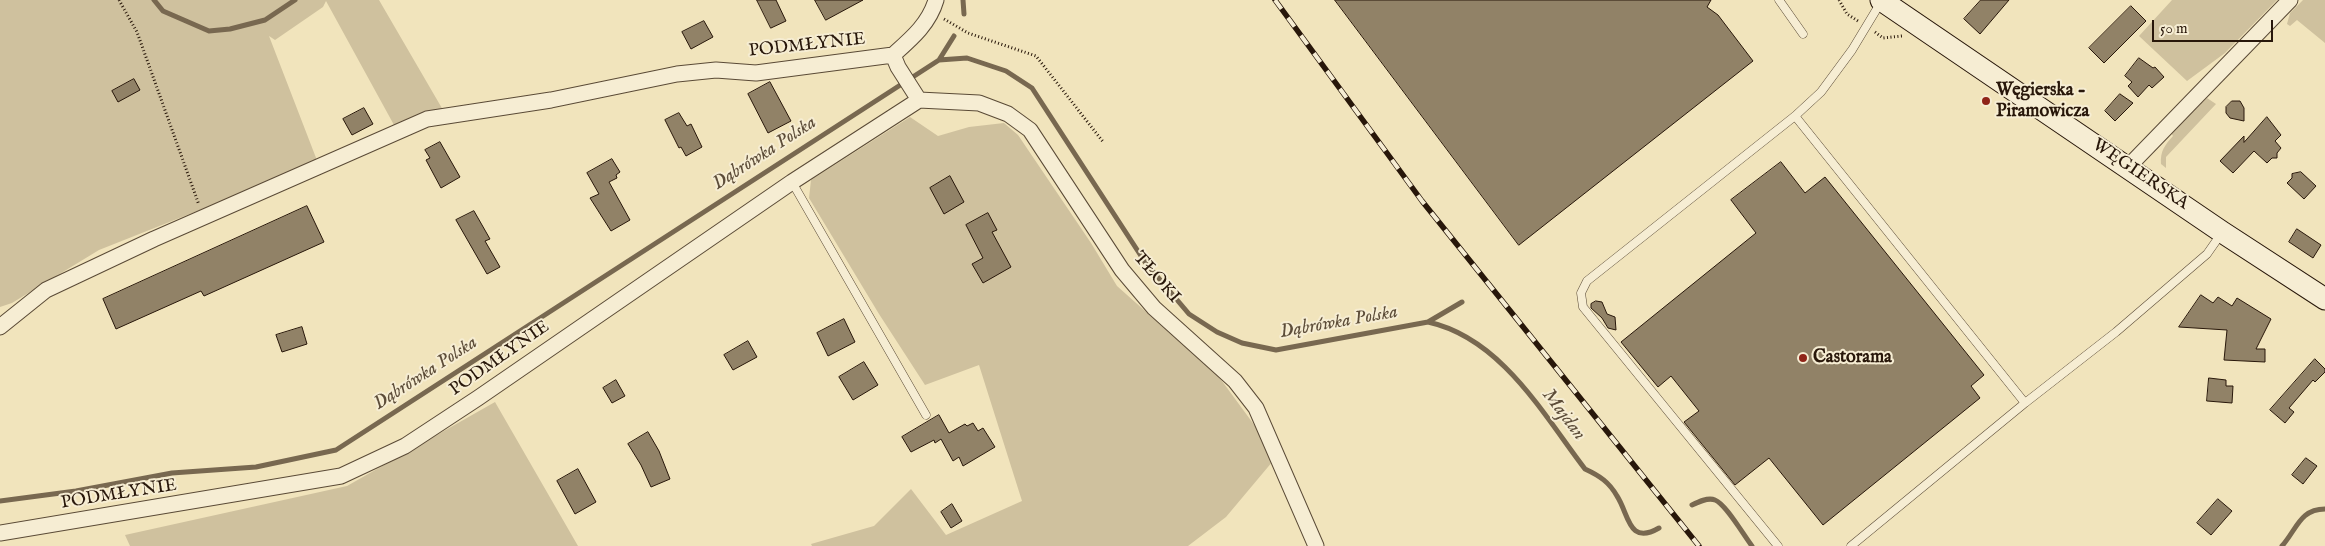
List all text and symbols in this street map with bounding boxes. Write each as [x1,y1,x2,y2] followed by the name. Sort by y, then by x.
[2155,10,2276,42] scale bar
[2160,19,2188,38] text: 50 m
[748,29,866,63] street label: PODMŁYNIE
[1996,80,2089,122] place label: Węgierska - Piramowicza
[1980,95,1992,107] marker: Węgierska - Piramowicza
[709,112,821,196] water label: Dąbrówka Polska
[2087,135,2193,215] street label: WĘGIERSKA
[1128,248,1184,308] street label: TŁOKI
[1278,301,1400,345] water label: Dąbrówka Polska
[446,317,554,401] street label: PODMŁYNIE
[370,332,482,416] water label: Dąbrówka Polska
[1813,347,1892,369] place label: Castorama
[1797,352,1809,364] marker: Castorama
[1536,385,1590,445] water label: Majdan
[60,475,178,515] street label: PODMŁYNIE

